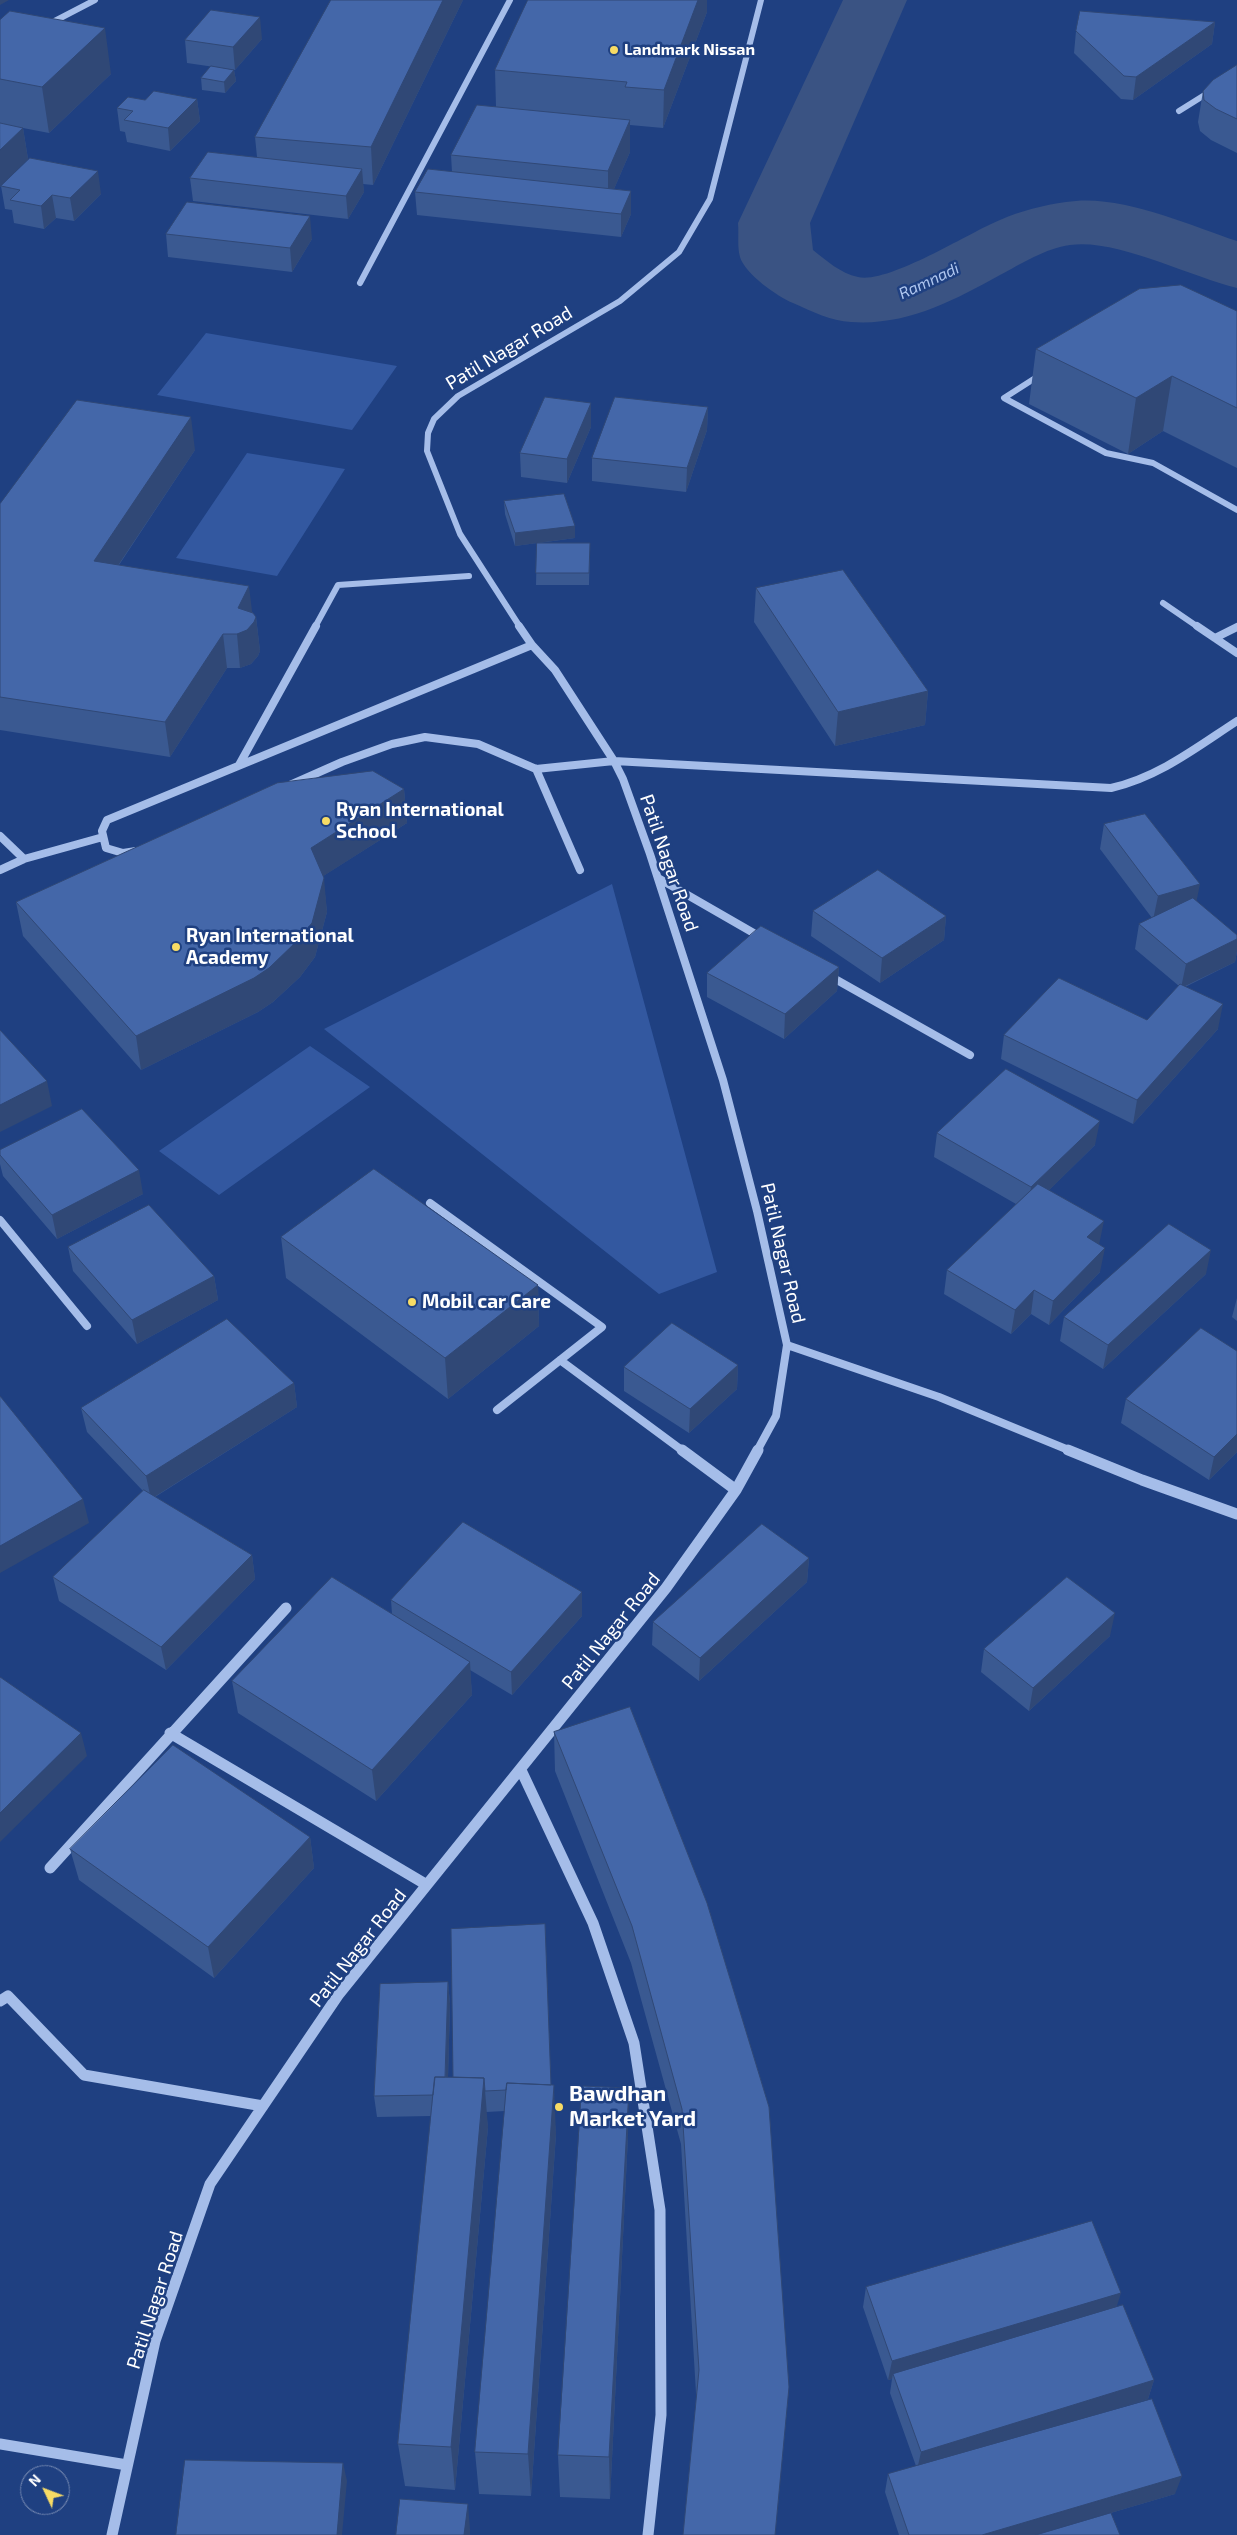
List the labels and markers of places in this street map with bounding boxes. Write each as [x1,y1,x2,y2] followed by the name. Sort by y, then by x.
[624,40,755,60] place label: Landmark Nissan
[608,44,620,56] marker: Landmark Nissan
[336,799,504,843] place label: Ryan International School
[320,815,332,827] marker: Ryan International School
[186,925,354,969] place label: Ryan International Academy
[170,941,182,953] marker: Ryan International Academy
[422,1291,551,1313] place label: Mobil car Care
[406,1296,418,1308] marker: Mobil car Care
[569,2081,696,2132] place label: Bawdhan Market Yard
[553,2101,565,2113] marker: Bawdhan Market Yard

